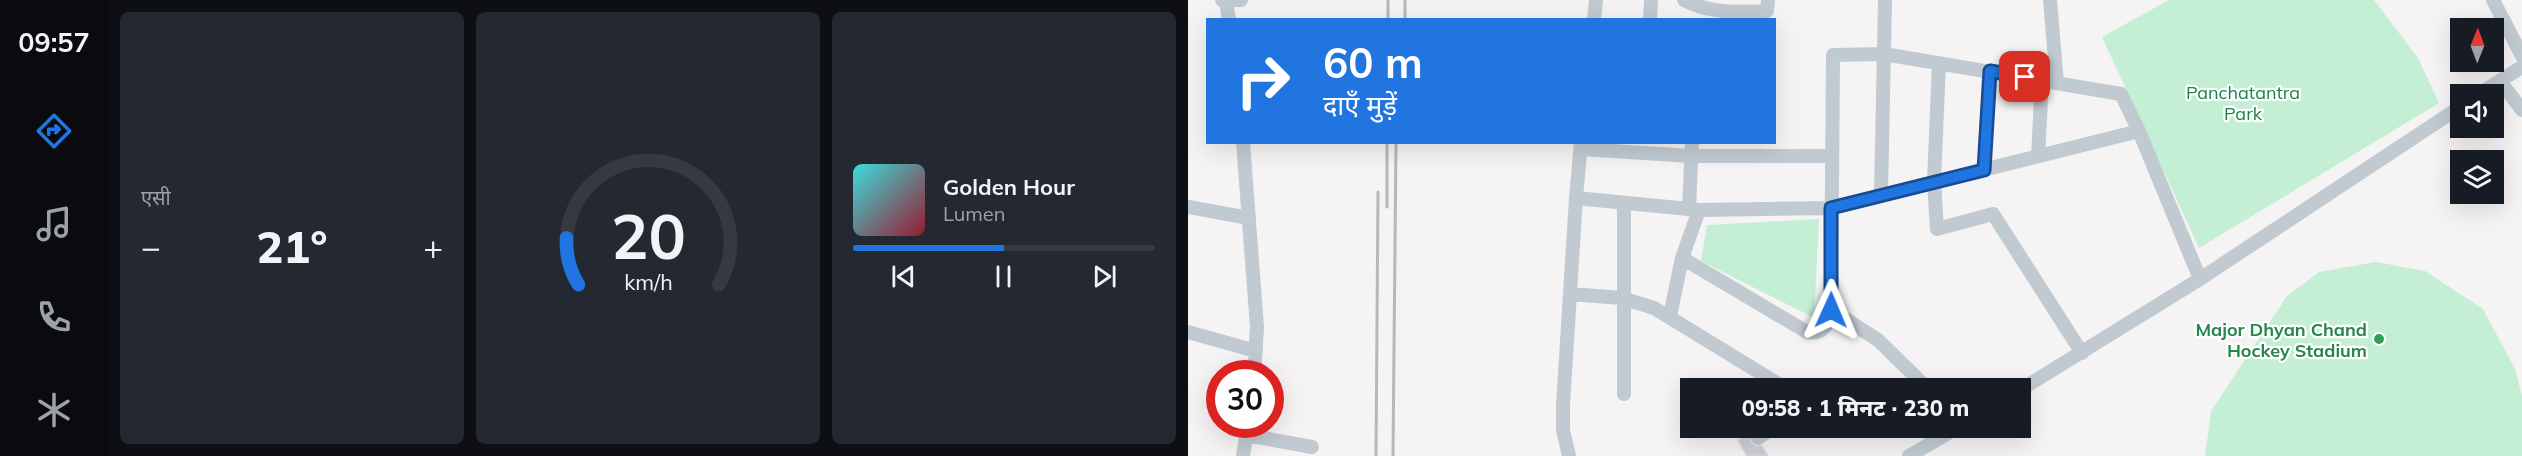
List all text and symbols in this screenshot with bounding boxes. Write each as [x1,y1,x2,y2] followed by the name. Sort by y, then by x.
[2450,18,2504,72] north arrow
[2450,18,2504,204] map controls
[18,25,90,59] text: 09:57
[1323,36,1423,89] text: 60 m
[1224,42,1302,120] icon: right
[1999,51,2050,102] pin
[2008,60,2041,93] icon: arrive
[2186,81,2300,125] park label: Panchatantra Park
[2450,84,2504,138] button: sound
[1323,88,1397,122] text: दाएँ मुड़ें
[33,110,75,152] icon: directions
[2450,150,2504,204] button: layers
[943,173,1075,201] text: Golden Hour
[141,185,171,210] text: एसी
[611,196,685,275] text: 20
[943,201,1005,226] text: Lumen
[33,203,75,245] icon: music
[256,218,328,274] text: 21°
[141,226,161,267] text: −
[423,226,443,267] text: +
[887,260,920,293] icon: previous
[987,260,1020,293] icon: pause
[1088,260,1121,293] icon: next
[624,268,672,295] text: km/h
[1799,278,1863,342] position arrow
[33,296,75,338] icon: phone
[2195,318,2367,362] place label: Major Dhyan Chand Hockey Stadium
[2372,332,2386,346] marker: Major Dhyan Chand Hockey Stadium
[1206,360,1284,438] speed limit sign: 30
[33,389,75,431] icon: climate
[1742,394,1969,422] text: 09:58 · 1 मिनट · 230 m

